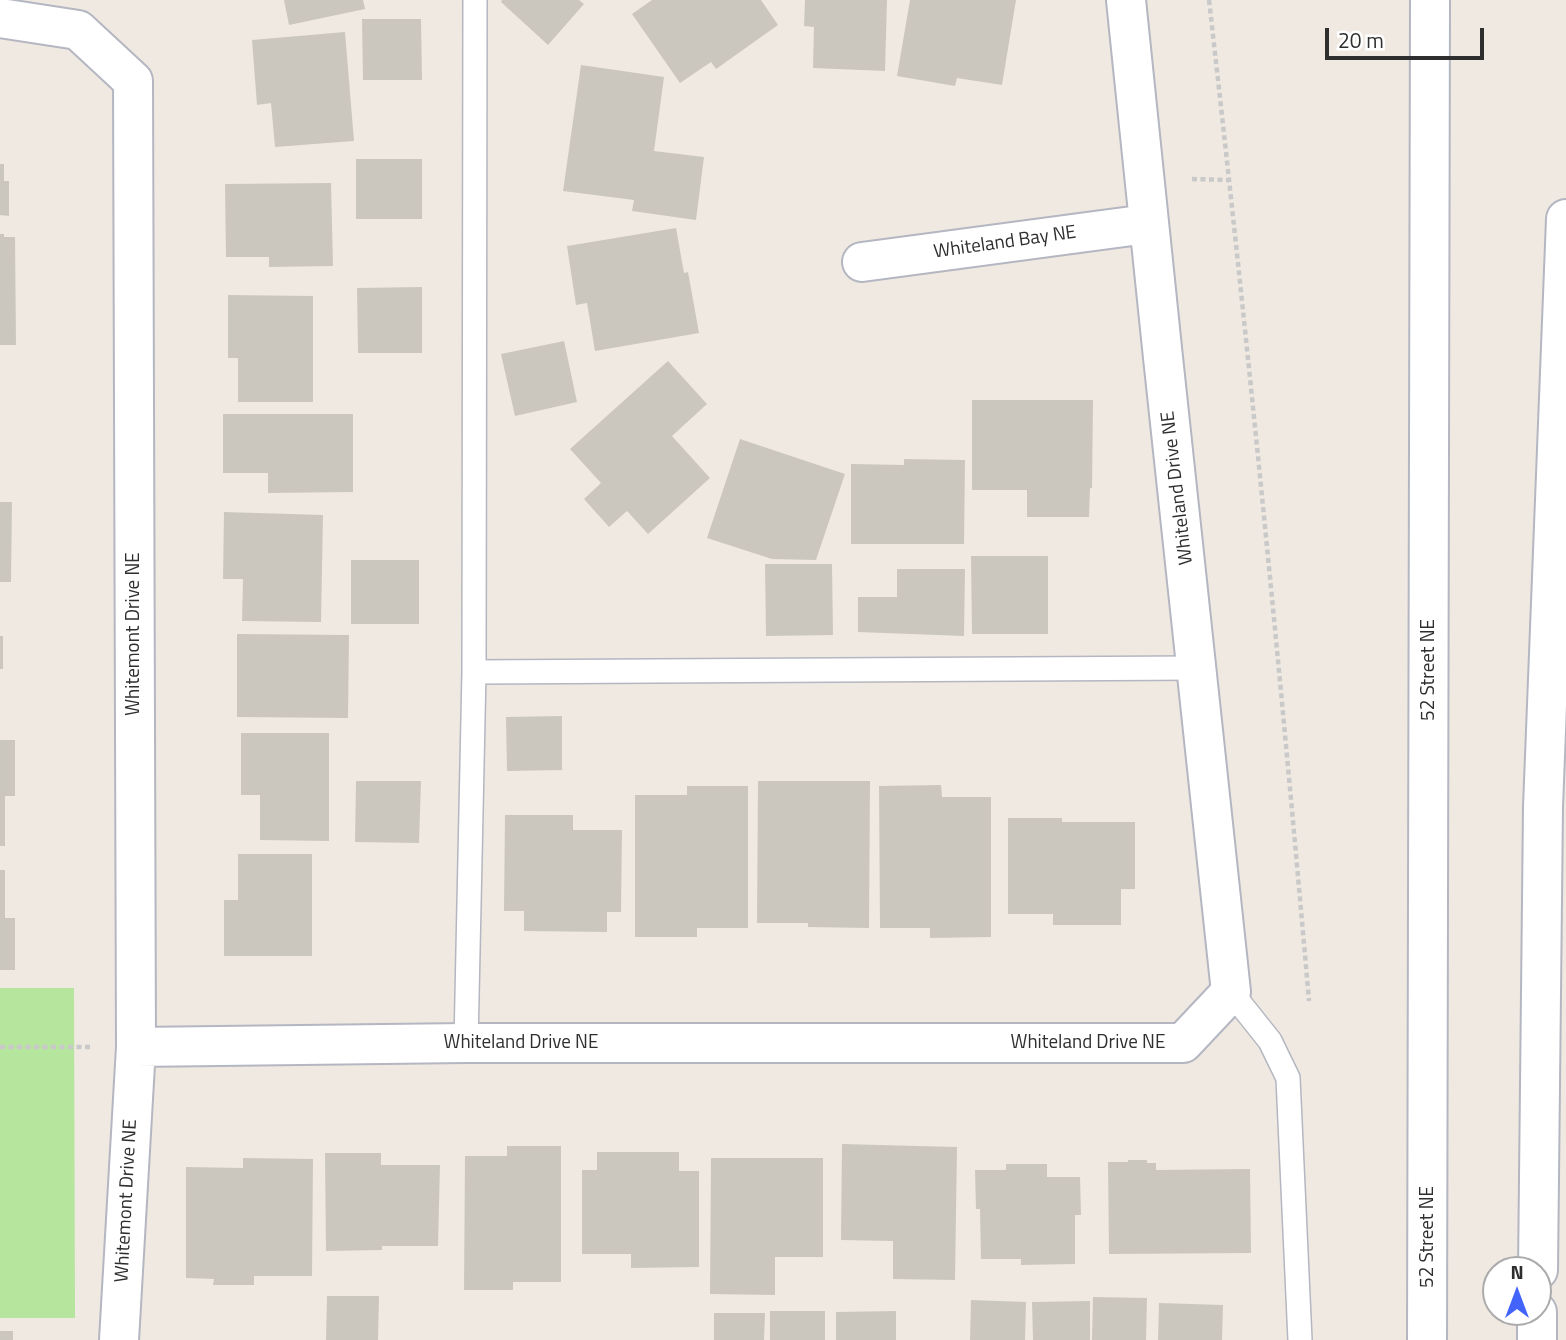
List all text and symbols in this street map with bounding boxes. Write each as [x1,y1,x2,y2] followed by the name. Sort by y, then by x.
[1328,14,1487,58] scale bar
[1338,24,1384,56] text: 20 m
[932,222,1078,264] street label: Whiteland Bay NE
[1157,410,1199,566] street label: Whiteland Drive NE
[123,552,145,716] street label: Whitemont Drive NE
[1418,619,1440,721] street label: 52 Street NE
[444,1032,598,1054] street label: Whiteland Drive NE
[1011,1032,1165,1054] street label: Whiteland Drive NE
[111,1119,143,1283] street label: Whitemont Drive NE
[1417,1186,1439,1288] street label: 52 Street NE
[1482,1256,1552,1326] north arrow
[1510,1257,1524,1286] text: N

